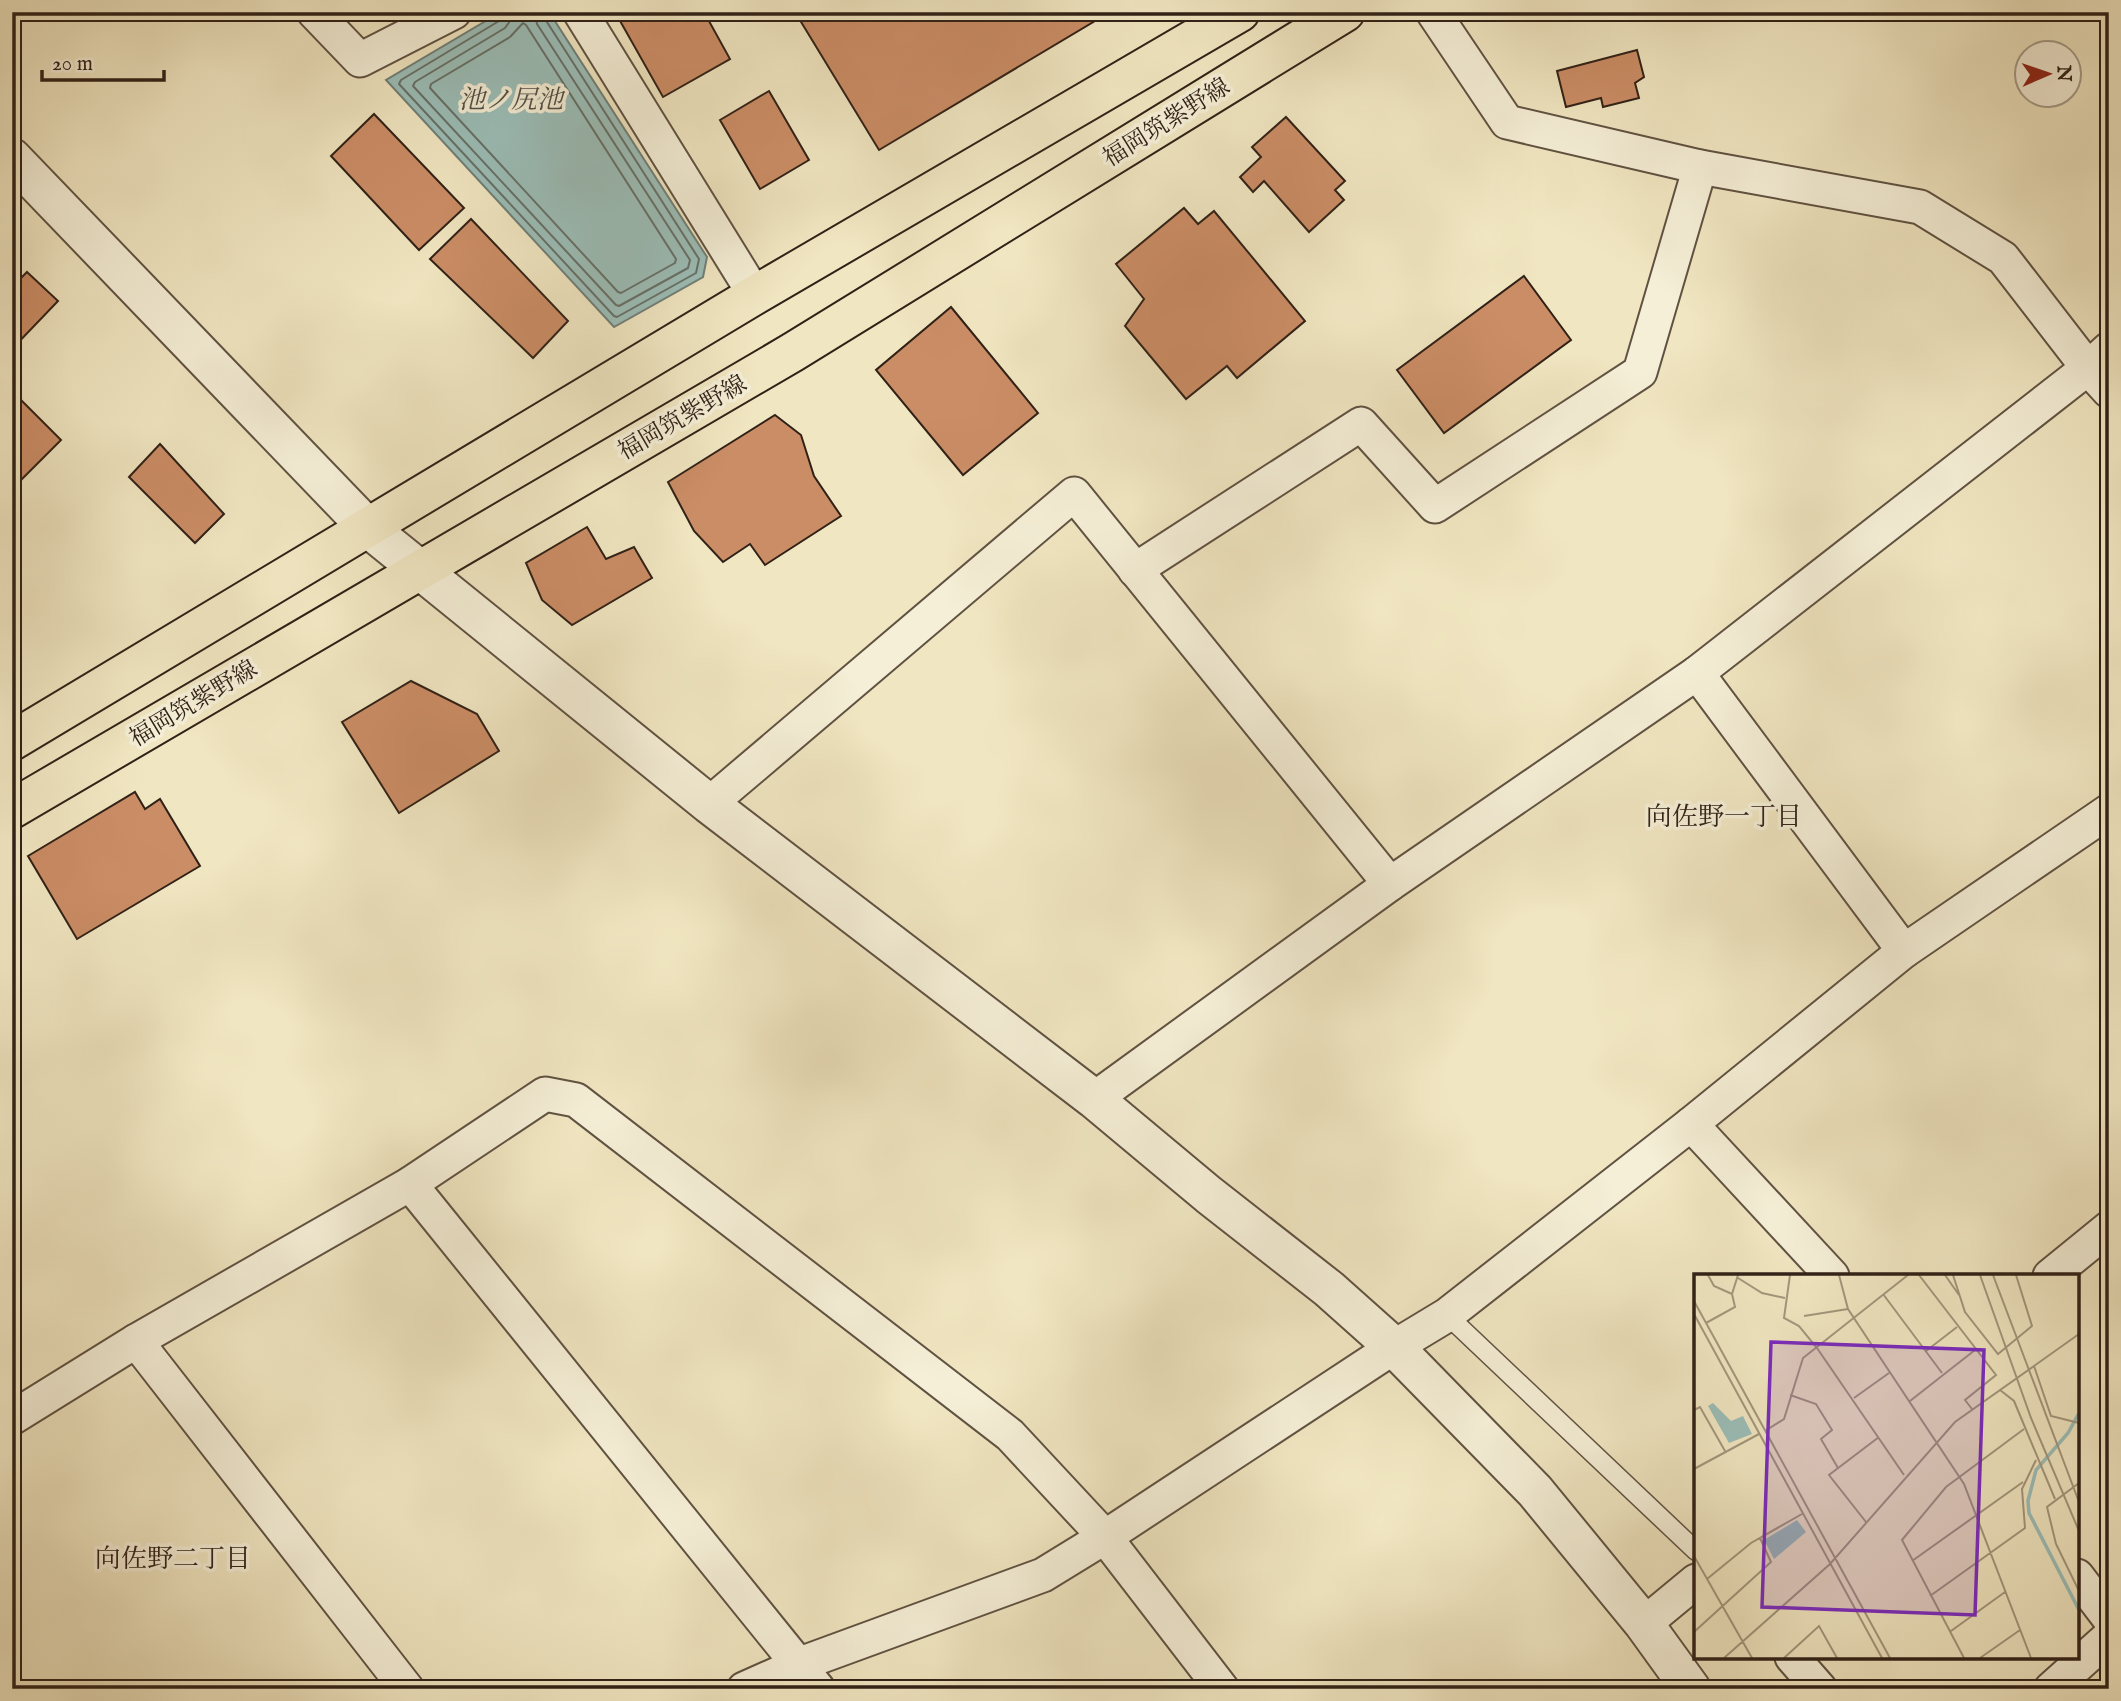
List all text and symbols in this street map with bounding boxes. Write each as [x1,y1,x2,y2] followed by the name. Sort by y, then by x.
[42,38,164,82] scale bar
[2012,38,2082,108] north arrow
[52,51,93,78] text: 20 m
[2051,64,2075,83] text: N
[1098,72,1236,175] street label: 福岡筑紫野線
[459,84,566,117] water label: 池ノ尻池
[613,369,753,468] street label: 福岡筑紫野線
[124,654,263,755] street label: 福岡筑紫野線
[1646,801,1802,834] district label: 向佐野一丁目
[1694,1274,2079,1659] inset map
[95,1543,251,1576] district label: 向佐野二丁目

